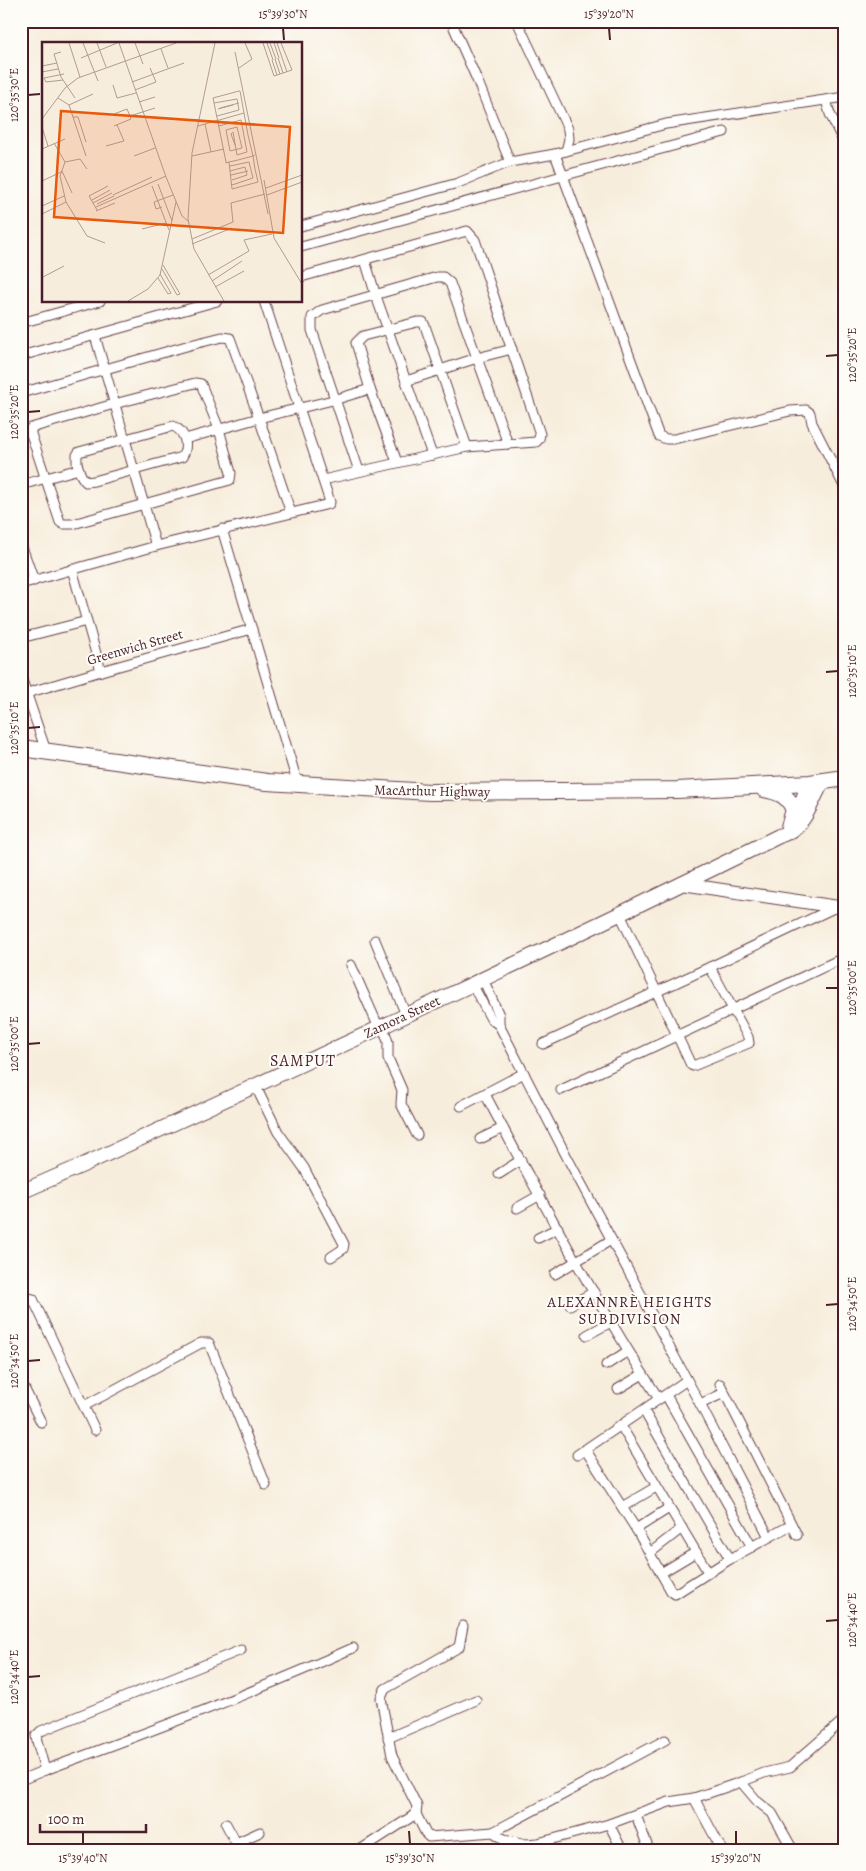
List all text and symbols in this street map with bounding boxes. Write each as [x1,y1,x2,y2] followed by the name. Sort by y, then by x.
[258,6,308,22] text: 15°39'30"N
[584,6,634,22] text: 15°39'20"N
[42,42,302,302] inset map
[6,68,22,122] text: 120°35'30"E
[844,328,860,382] text: 120°35'20"E
[6,385,22,439] text: 120°35'20"E
[85,624,185,670] street label: Greenwich Street
[844,644,860,698] text: 120°35'10"E
[6,701,22,755] text: 120°35'10"E
[374,780,491,802] street label: MacArthur Highway
[844,960,860,1016] text: 120°35'00"E
[361,991,444,1043] street label: Zamora Street
[6,1016,22,1072] text: 120°35'00"E
[270,1050,336,1072] district label: SAMPUT
[844,1277,860,1331] text: 120°34'50"E
[546,1292,713,1329] district label: ALEXANNRÈ HEIGHTS SUBDIVISION
[6,1334,22,1388] text: 120°34'50"E
[844,1593,860,1647] text: 120°34'40"E
[6,1650,22,1704] text: 120°34'40"E
[40,1801,146,1833] scale bar
[48,1809,85,1829] text: 100 m
[58,1850,108,1866] text: 15°39'40"N
[385,1850,435,1866] text: 15°39'30"N
[711,1850,761,1866] text: 15°39'20"N

